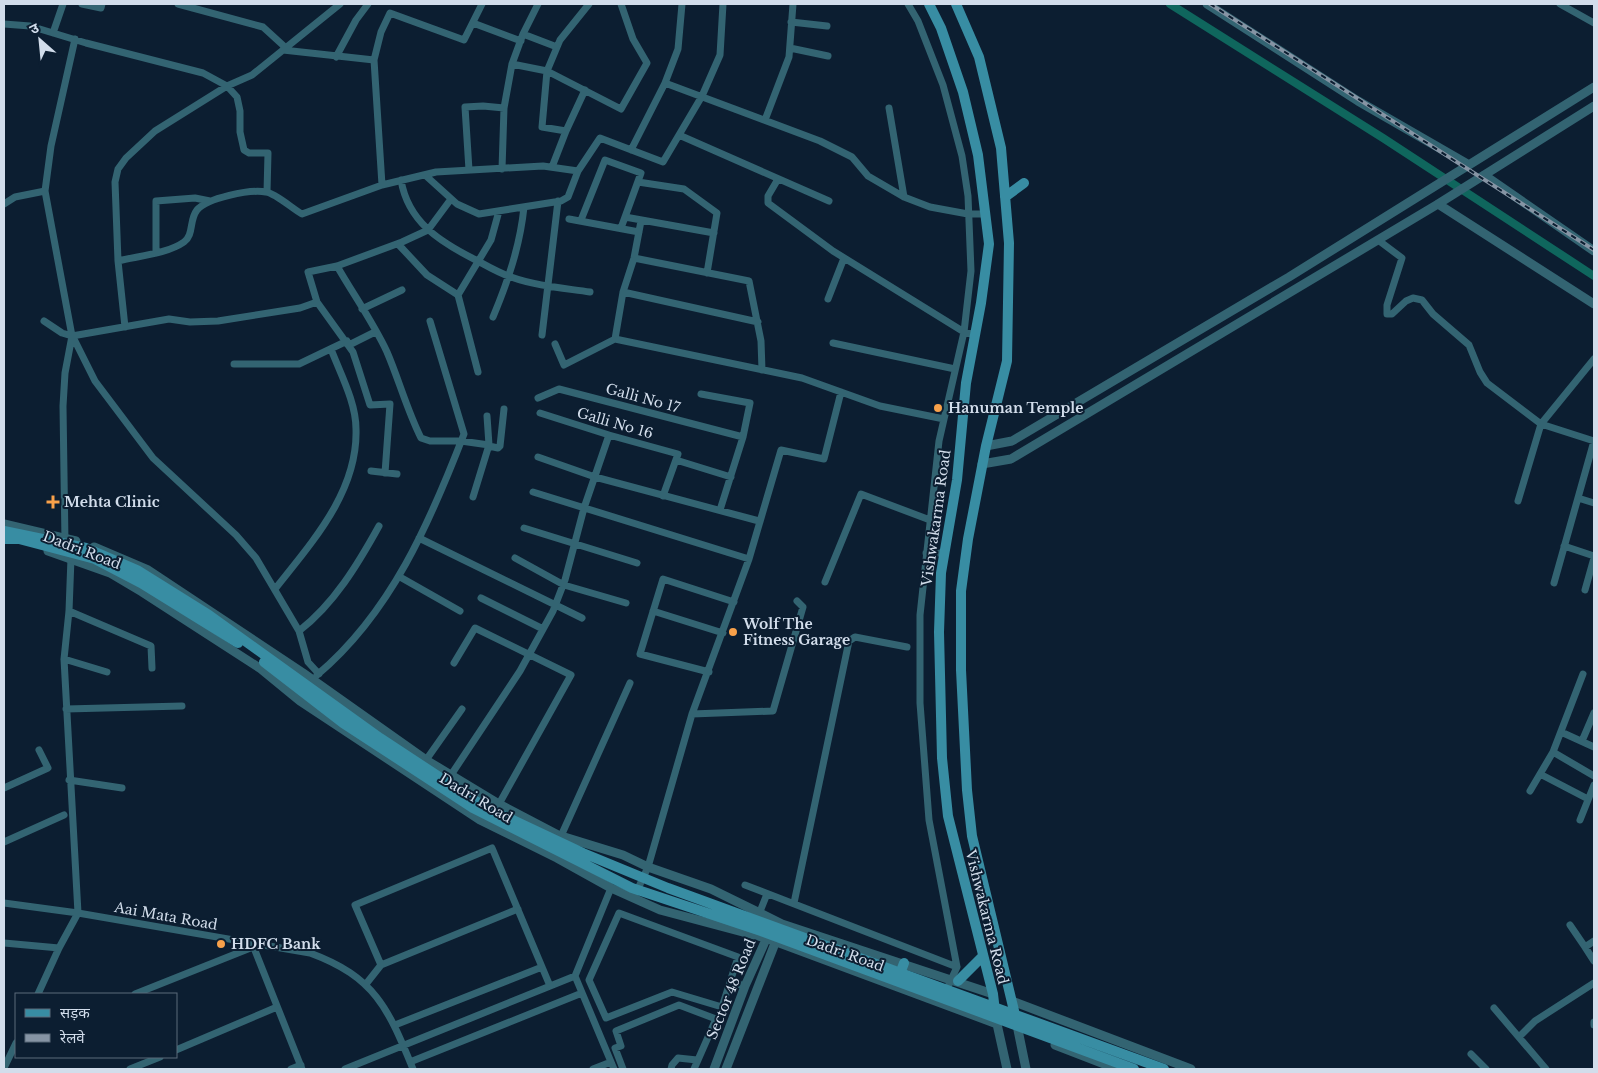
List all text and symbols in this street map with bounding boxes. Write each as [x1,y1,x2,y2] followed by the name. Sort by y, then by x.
[15,15,65,65] north arrow
[26,18,43,38] text: उ
[604,379,683,417] street label: Galli No 17
[948,399,1083,417] place label: Hanuman Temple
[932,402,944,414] marker: Hanuman Temple
[575,404,655,442] street label: Galli No 16
[917,448,955,588] street label: Vishwakarma Road
[64,493,160,511] place label: Mehta Clinic
[46,495,60,509] marker: Mehta Clinic
[40,527,124,573] street label: Dadri Road
[742,615,850,649] place label: Wolf The Fitness Garage
[727,626,739,638] marker: Wolf The Fitness Garage
[436,769,516,827] street label: Dadri Road
[961,847,1013,987] street label: Vishwakarma Road
[112,898,220,934] street label: Aai Mata Road
[803,930,887,976] street label: Dadri Road
[231,935,321,953] place label: HDFC Bank
[703,935,760,1042] street label: Sector 48 Road
[215,938,227,950] marker: HDFC Bank
[15,993,178,1058] legend
[60,1003,90,1022] text: सड़क
[59,1028,85,1047] text: रेलवे

